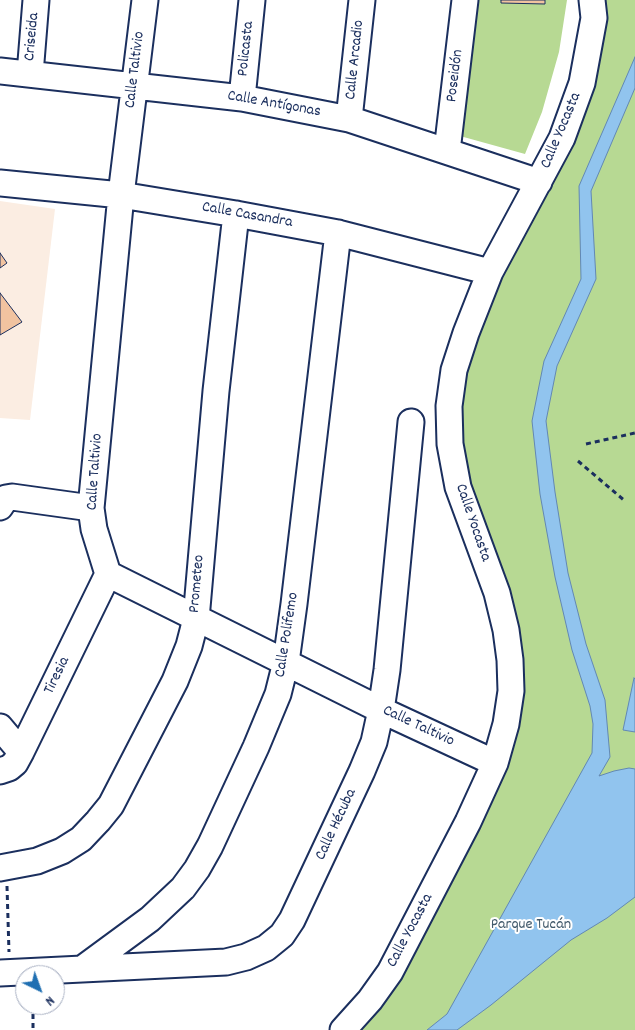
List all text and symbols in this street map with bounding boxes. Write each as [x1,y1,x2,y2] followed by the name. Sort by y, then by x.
[21,12,45,62] street label: Criseida
[342,19,370,101] street label: Calle Arcadio
[235,21,259,77] street label: Policasta
[122,31,150,109] street label: Calle Taltivio
[443,48,469,104] street label: Poseidón
[226,87,322,123] street label: Calle Antígonas
[537,90,587,172] street label: Calle Yocasta
[200,199,294,233] street label: Calle Casandra
[84,433,108,511] street label: Calle Taltivio
[450,482,494,564] street label: Calle Yocasta
[186,554,210,614] street label: Prometeo
[272,591,304,679] street label: Calle Polifemo
[41,654,75,698] street label: Tiresia
[379,702,457,752] street label: Calle Taltivio
[312,786,362,864] street label: Calle Hécuba
[384,891,438,971] street label: Calle Yocasta
[491,916,571,936] park label: Parque Tucán
[15,965,65,1015] north arrow
[40,991,59,1010] text: N

